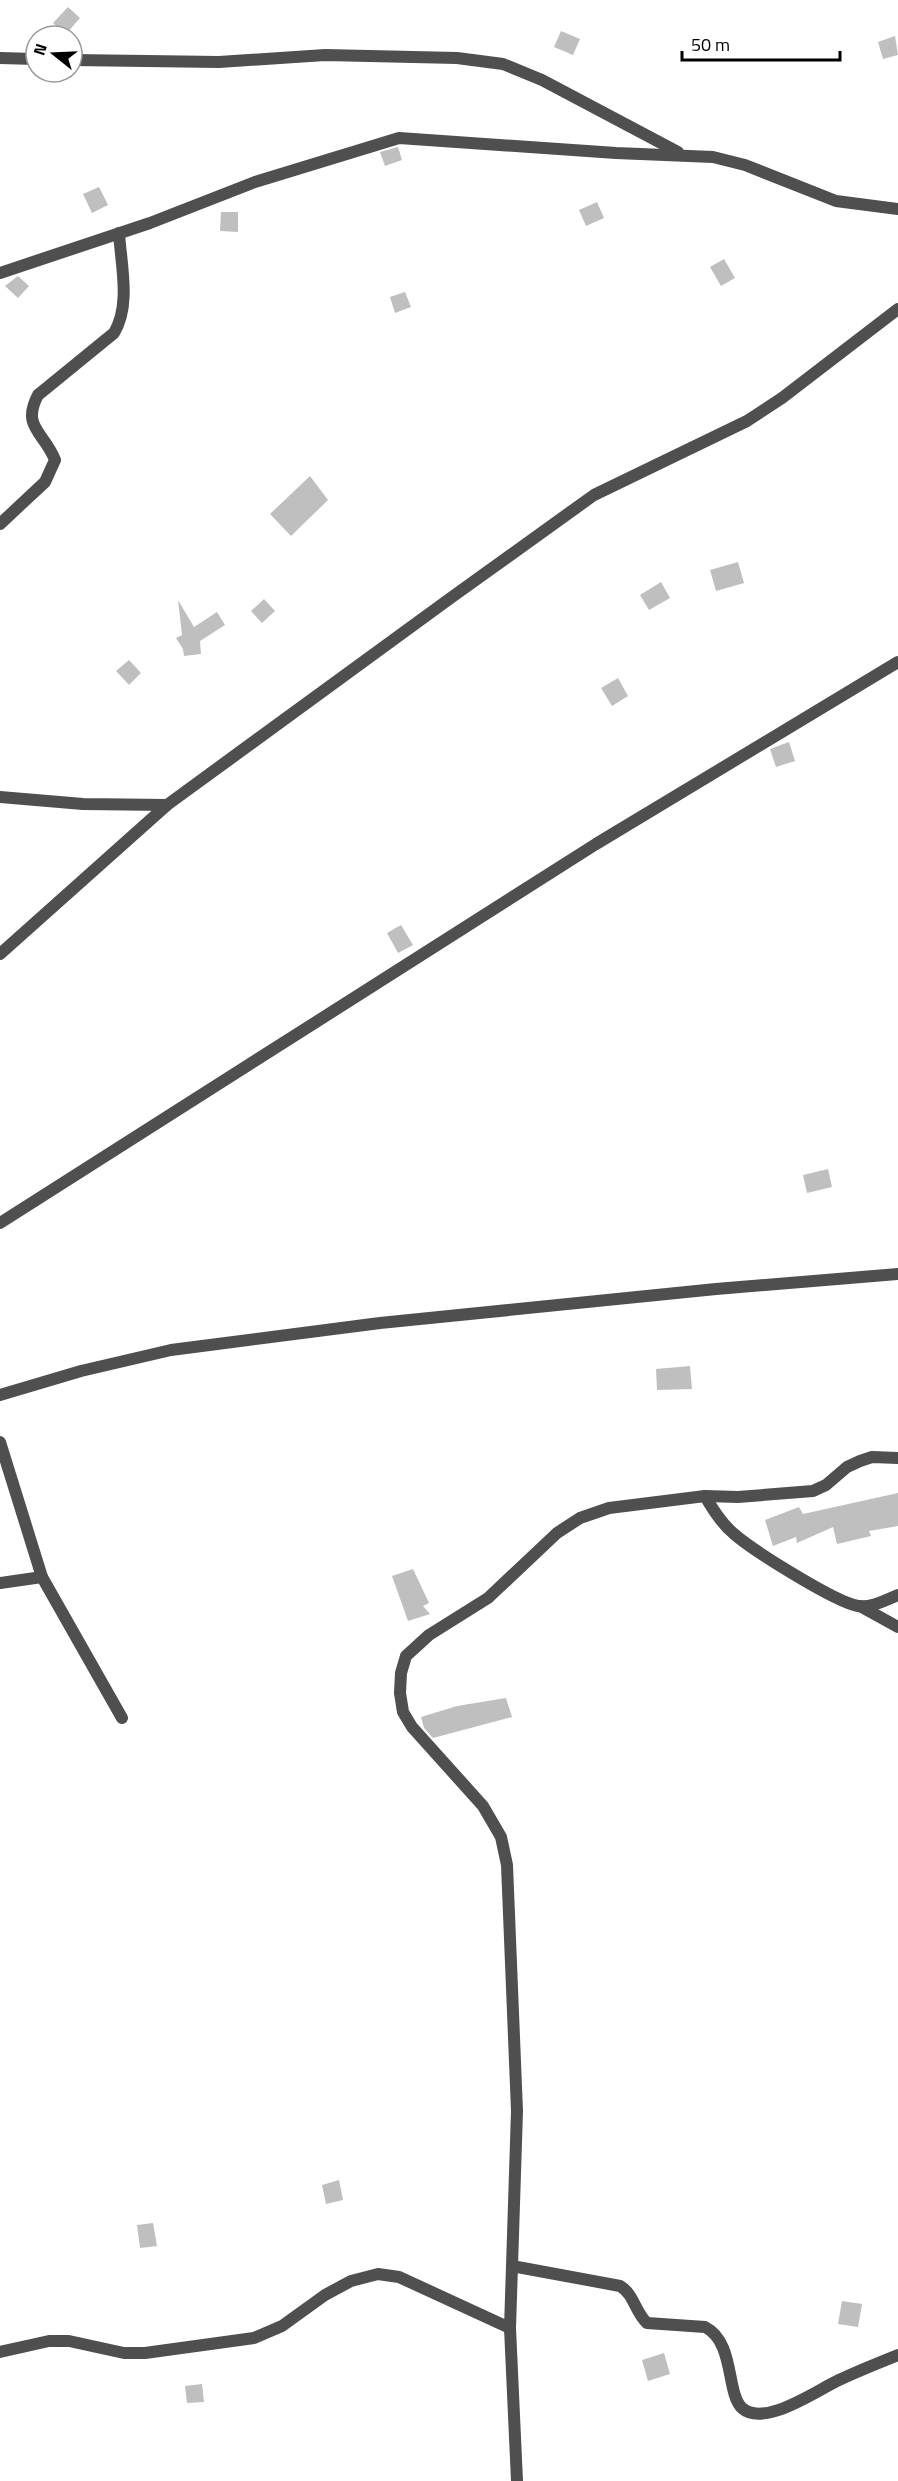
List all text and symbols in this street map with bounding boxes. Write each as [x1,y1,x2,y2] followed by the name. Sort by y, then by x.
[24,24,84,84] north arrow
[682,24,840,62] scale bar
[691,31,730,58] text: 50 m
[27,40,53,58] text: N

